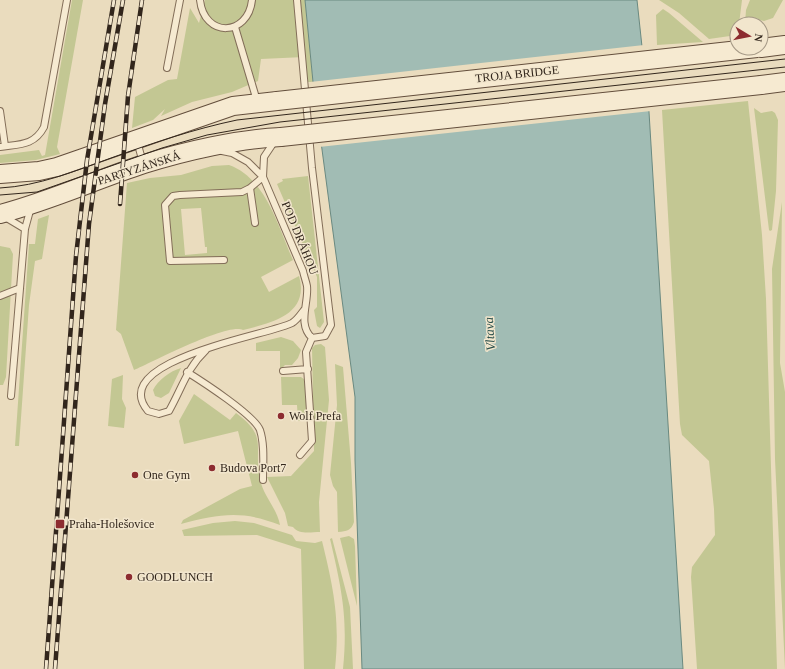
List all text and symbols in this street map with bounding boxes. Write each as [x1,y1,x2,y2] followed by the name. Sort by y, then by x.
[729,16,769,56] north arrow
[752,33,765,43] text: N
[474,63,560,85] street label: TROJA BRIDGE
[96,148,182,188] street label: PARTYZÁNSKÁ
[279,199,321,277] street label: POD DRÁHOU
[481,316,498,351] water label: Vltava
[289,409,342,423] place label: Wolf Prefa
[276,411,286,421] marker: Wolf Prefa
[220,461,286,475] place label: Budova Port7
[207,463,217,473] marker: Budova Port7
[143,468,191,482] place label: One Gym
[130,470,140,480] marker: One Gym
[69,517,154,531] place label: Praha-Holešovice
[54,518,66,530] marker: Praha-Holešovice
[137,570,213,584] place label: GOODLUNCH
[124,572,134,582] marker: GOODLUNCH

